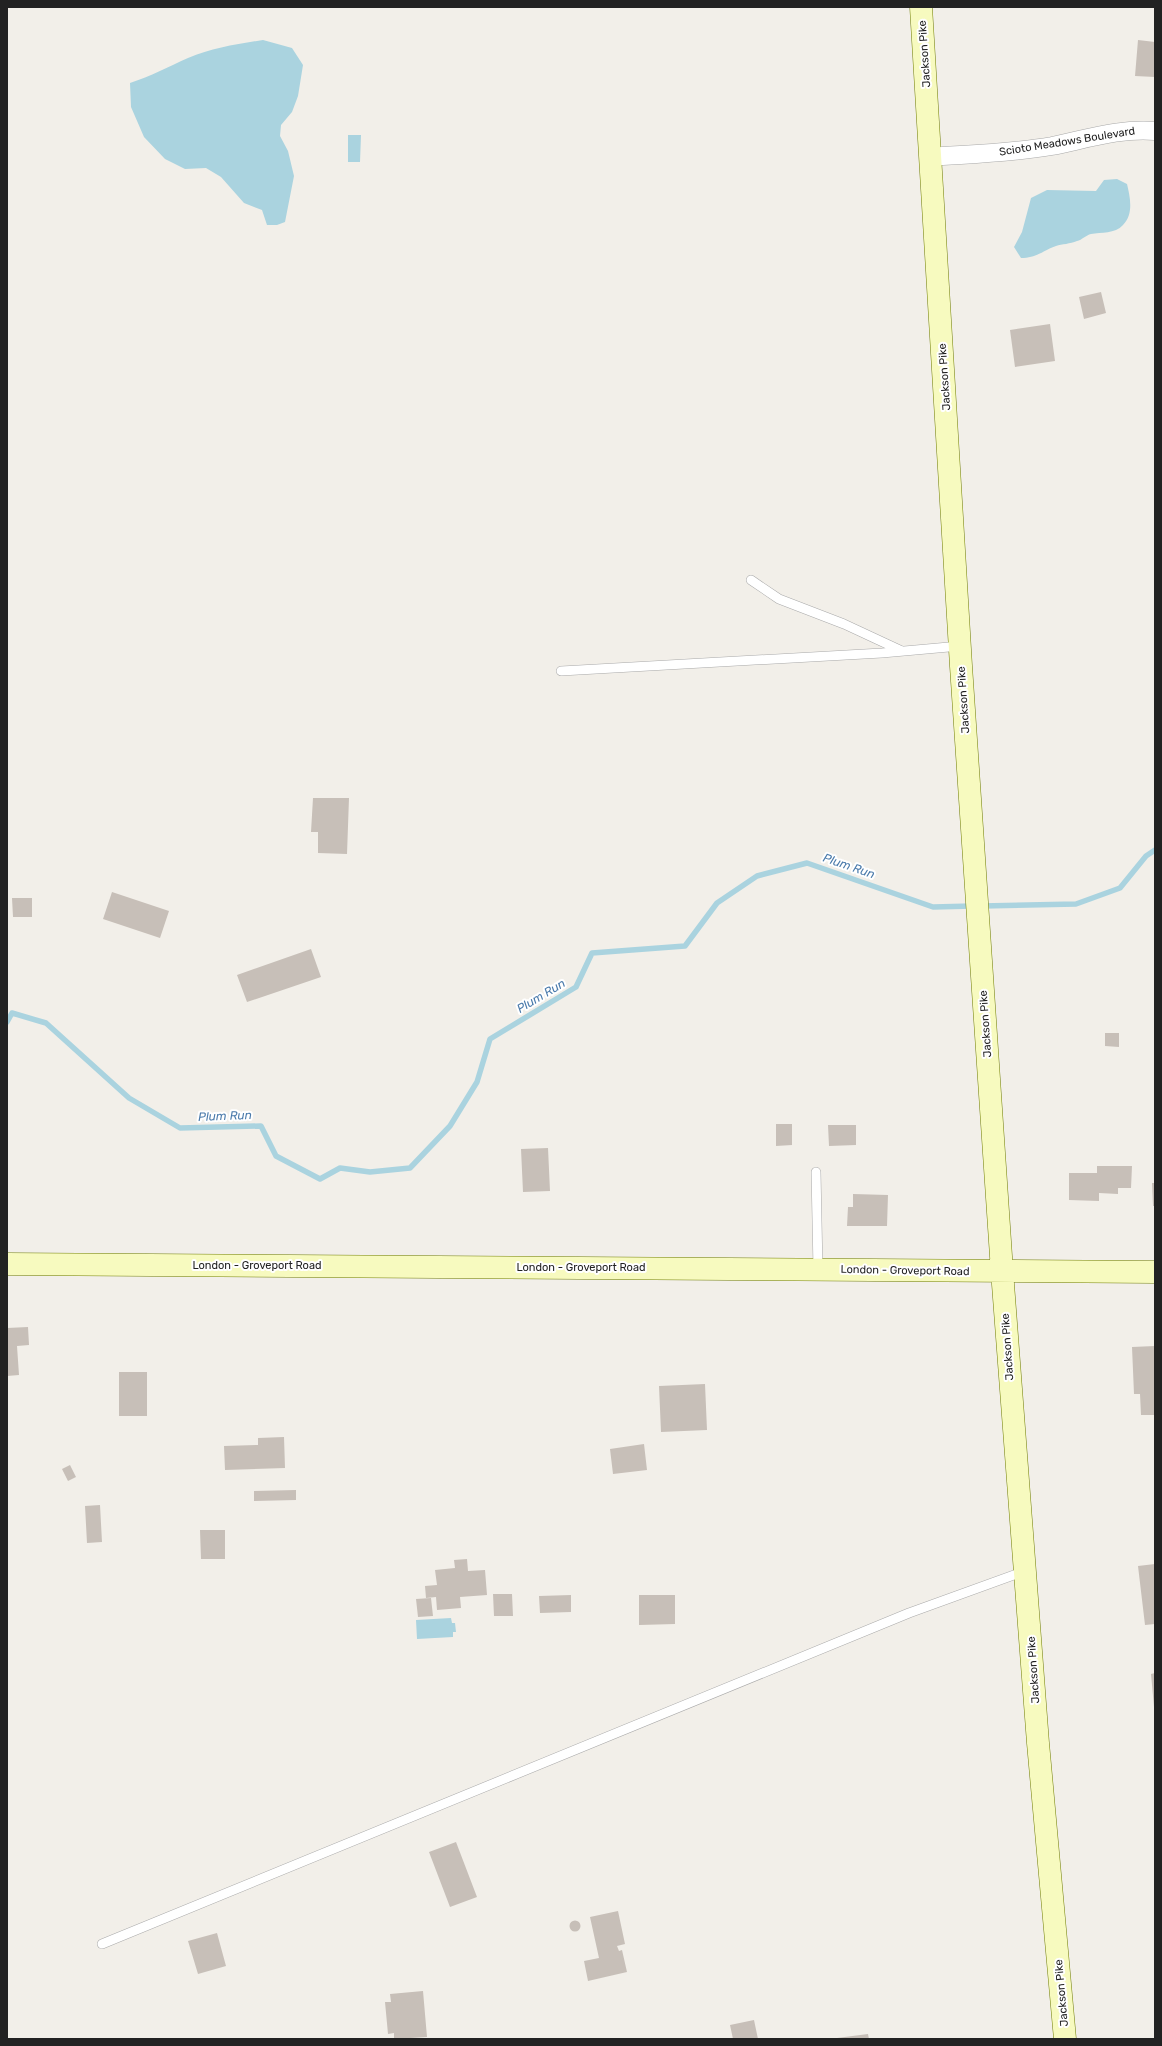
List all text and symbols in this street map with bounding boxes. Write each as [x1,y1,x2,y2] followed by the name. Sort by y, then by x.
[916,20,933,88] street label: Jackson Pike
[998,124,1136,159] street label: Scioto Meadows Boulevard
[936,343,953,411] street label: Jackson Pike
[955,666,972,734] street label: Jackson Pike
[821,851,877,881] water label: Plum Run
[514,976,568,1016] water label: Plum Run
[977,990,994,1058] street label: Jackson Pike
[198,1108,252,1124] water label: Plum Run
[192,1259,322,1272] street label: London - Groveport Road
[516,1261,646,1274] street label: London - Groveport Road
[840,1263,970,1278] street label: London - Groveport Road
[999,1313,1016,1381] street label: Jackson Pike
[1025,1636,1042,1704] street label: Jackson Pike
[1052,1959,1071,2027] street label: Jackson Pike

